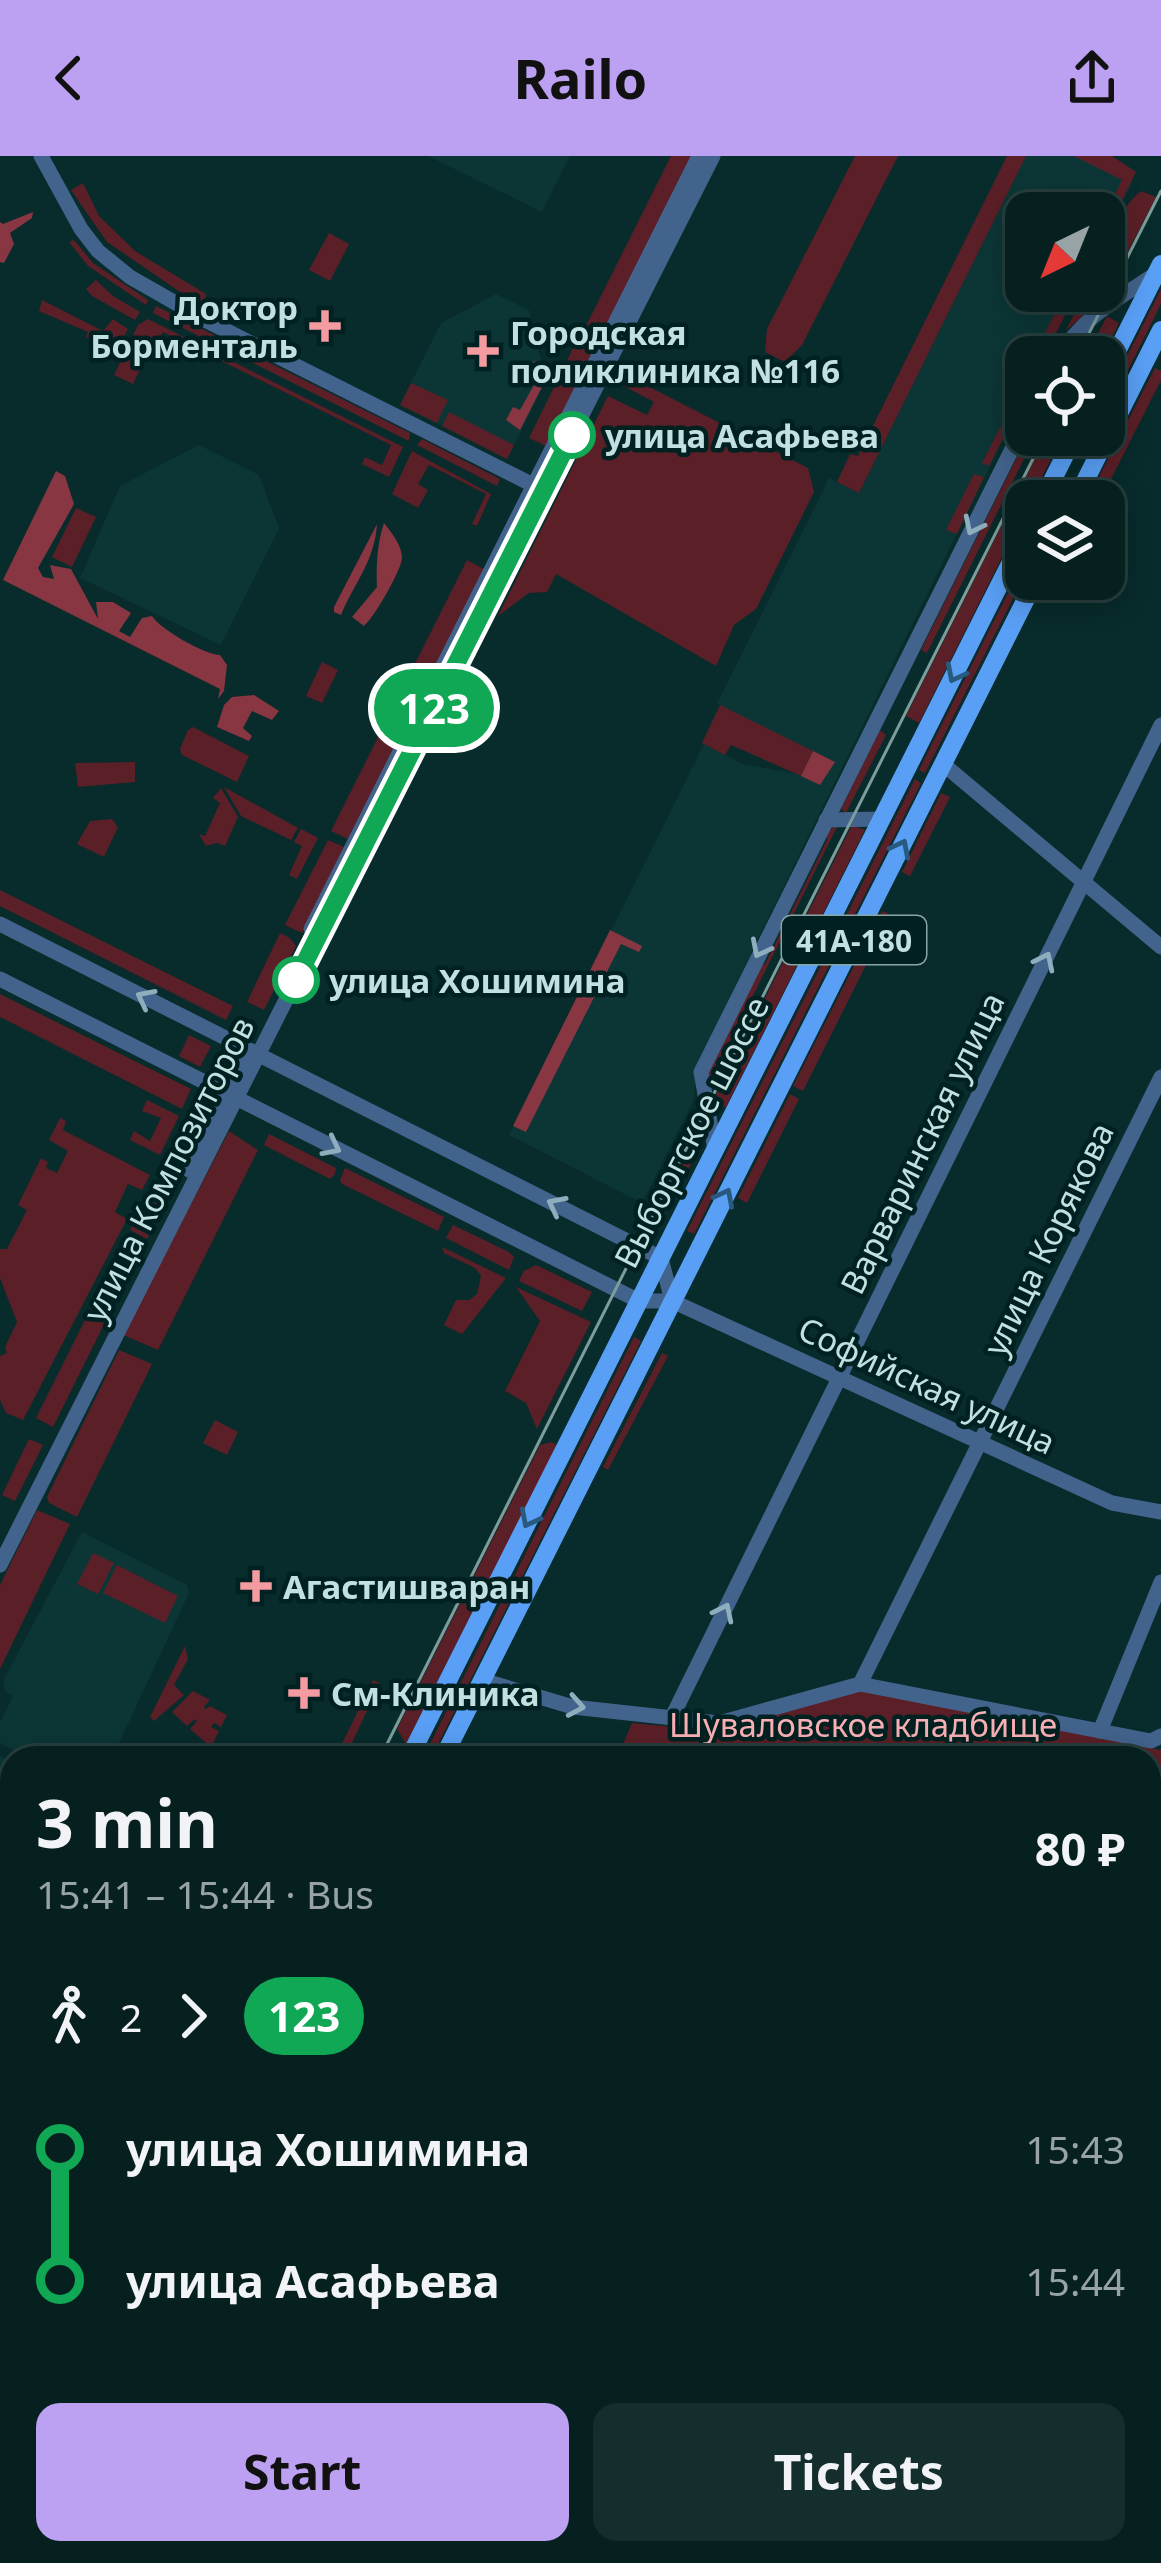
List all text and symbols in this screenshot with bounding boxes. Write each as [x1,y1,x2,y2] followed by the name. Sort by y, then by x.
[514,41,647,115] text: Railo
[36,45,102,111] icon: back
[1059,45,1125,111] icon: share
[1005,192,1125,312] north arrow
[1005,192,1125,600] map controls
[90,285,298,368] place label: Доктор Борменталь
[309,310,341,342] marker: Доктор Борменталь
[510,310,840,393] place label: Городская поликлиника №116
[467,335,499,367] marker: Городская поликлиника №116
[1005,336,1125,456] button: locate
[550,413,594,457] marker: улица Асафьева
[604,413,879,458] place label: улица Асафьева
[1005,480,1125,600] button: layers
[964,514,988,535] one-way arrow
[946,662,969,684] one-way arrow
[365,669,503,747] line badge: 123
[398,679,470,736] text: 123
[886,839,909,861] one-way arrow
[782,916,926,964] road number: 41А-180
[752,937,775,959] one-way arrow
[1030,952,1054,973] one-way arrow
[274,958,318,1002] marker: улица Хошимина
[328,958,625,1003] place label: улица Хошимина
[829,985,1015,1301] street label: Варваринская улица
[136,989,158,1012] one-way arrow
[603,989,779,1275] street label: Выборгское шоссе
[72,1009,264,1329] street label: улица Композиторов
[972,1115,1124,1363] street label: улица Корякова
[320,1132,341,1156] one-way arrow
[711,1187,734,1209] one-way arrow
[547,1197,569,1220] one-way arrow
[791,1306,1063,1464] street label: Софийская улица
[520,1506,543,1528] one-way arrow
[283,1564,530,1609] place label: Агастишваран
[240,1570,272,1602] marker: Агастишваран
[710,1603,733,1625] one-way arrow
[331,1671,539,1716] place label: См-Клиника
[288,1677,320,1709] marker: См-Клиника
[566,1692,586,1717] one-way arrow
[669,1702,1057,1747] park label: Шуваловское кладбище
[36,1777,218,1867] text: 3 min
[1035,1818,1125,1879] text: 80 ₽
[36,1867,374,1920] text: 15:41 – 15:44 · Bus
[36,1983,102,2049] icon: walk
[160,1983,226,2049] icon: forward
[268,1987,340,2044] text: 123
[120,1990,142,2043] text: 2
[126,2118,530,2179] text: улица Хошимина
[1025,2122,1125,2175] text: 15:43
[126,2250,500,2311] text: улица Асафьева
[1025,2254,1125,2307] text: 15:44
[36,2403,569,2541] button: Start
[593,2403,1125,2541] button: Tickets

